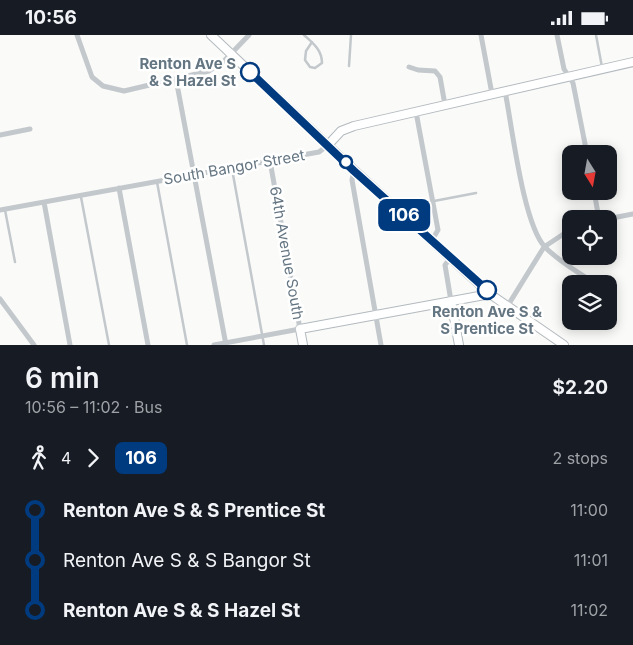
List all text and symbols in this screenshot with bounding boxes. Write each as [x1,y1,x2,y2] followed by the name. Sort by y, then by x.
[25,6,77,29] text: 10:56
[139,54,237,90] place label: Renton Ave S & S Hazel St
[240,62,260,82] marker: Renton Ave S & S Hazel St
[162,145,306,189] street label: South Bangor Street
[562,145,618,200] north arrow
[562,145,617,330] map controls
[339,155,353,169] unlabelled marker
[266,185,308,321] street label: 64th Avenue South
[375,199,433,231] line badge: 106
[388,204,420,225] text: 106
[562,210,617,265] button: locate
[562,275,617,330] button: layers
[477,280,497,300] marker: Renton Ave S & S Prentice St
[432,302,542,338] place label: Renton Ave S & S Prentice St
[25,361,100,395] text: 6 min
[552,376,608,399] text: $2.20
[25,397,162,417] text: 10:56 – 11:02 · Bus
[25,444,53,472] icon: walk
[79,444,107,472] icon: forward
[125,447,157,468] text: 106
[61,448,71,468] text: 4
[552,448,608,468] text: 2 stops
[63,499,325,522] text: Renton Ave S & S Prentice St
[570,500,608,520] text: 11:00
[63,549,311,572] text: Renton Ave S & S Bangor St
[574,550,608,570] text: 11:01
[63,599,300,622] text: Renton Ave S & S Hazel St
[571,600,608,620] text: 11:02

